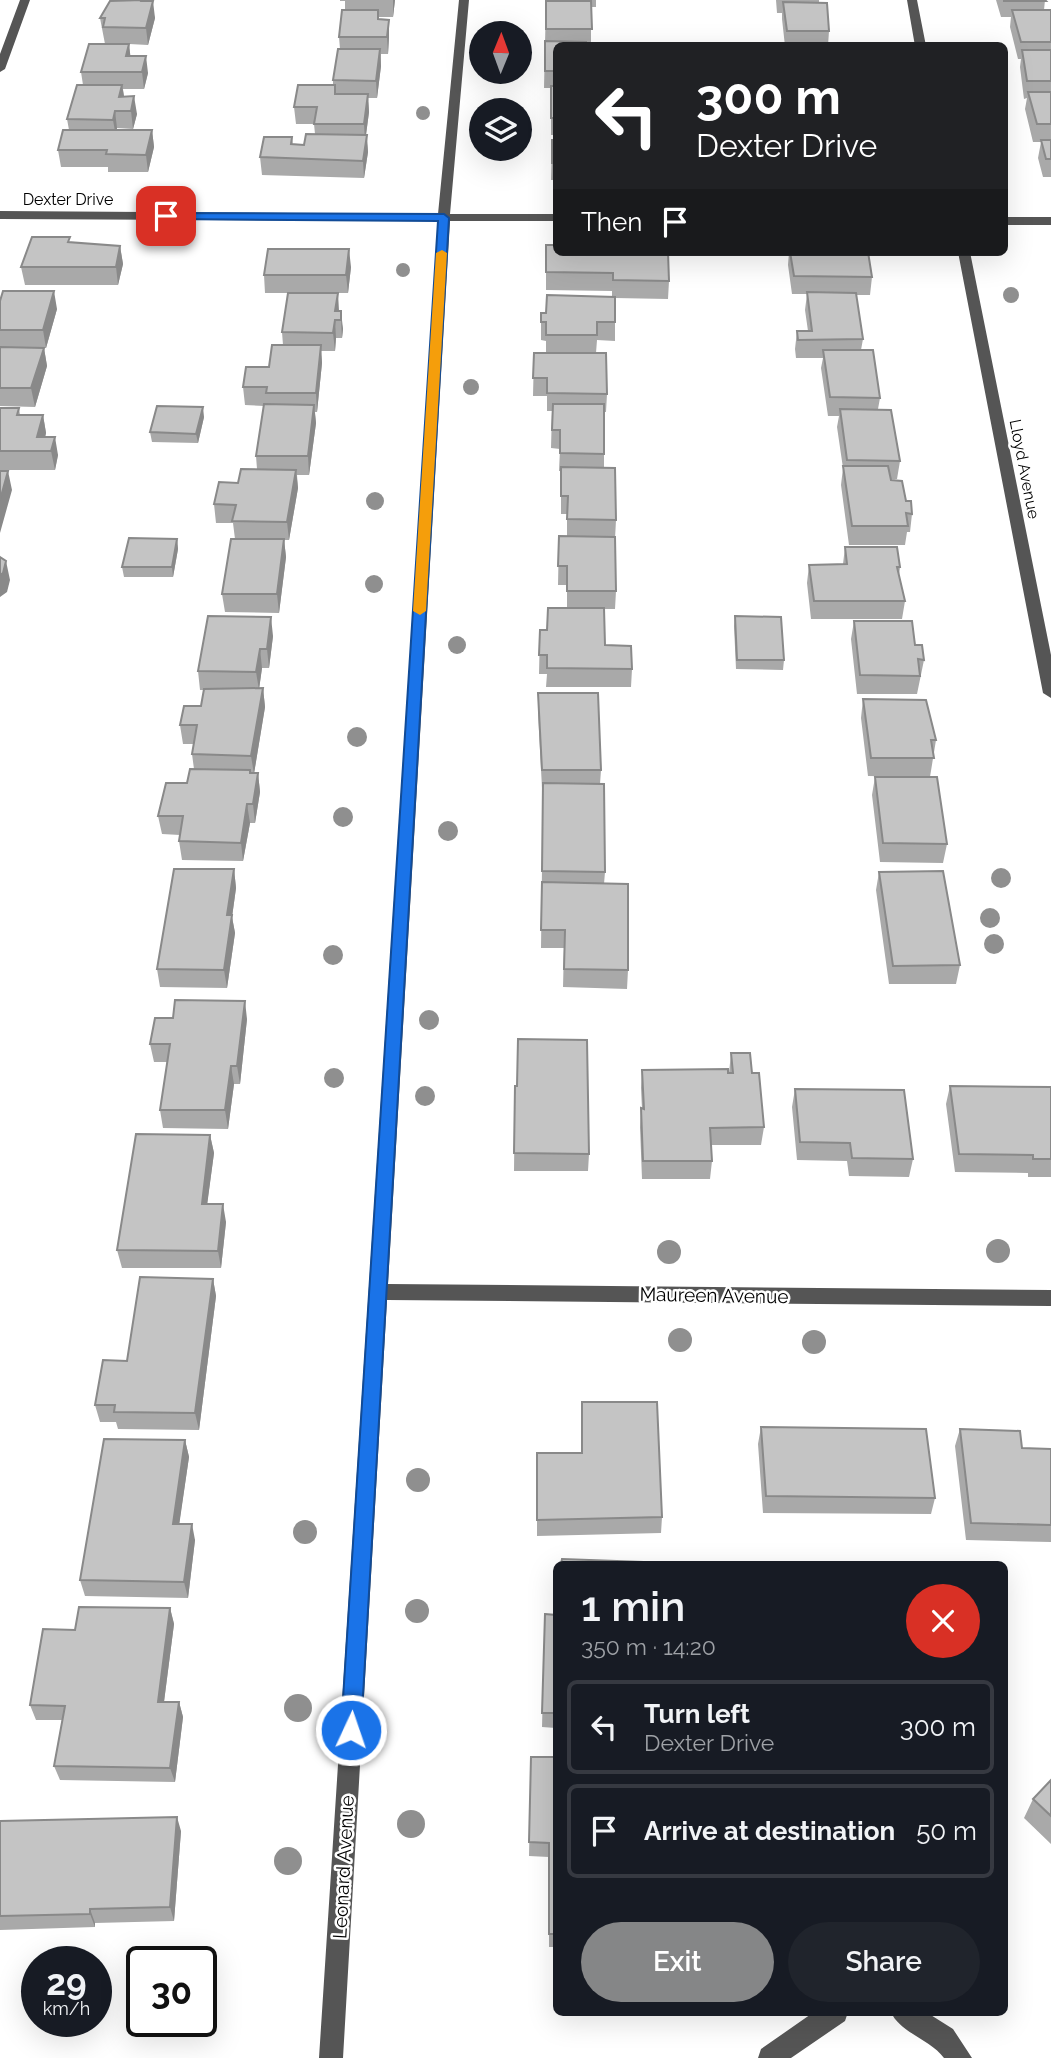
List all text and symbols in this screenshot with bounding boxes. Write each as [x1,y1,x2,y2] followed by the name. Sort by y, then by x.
[469,21,532,84] north arrow
[469,21,532,161] map controls
[696,68,841,125] text: 300 m
[581,70,672,161] icon: left
[469,98,532,161] button: layers
[696,127,877,164] text: Dexter Drive
[136,186,196,246] pin
[23,190,113,209] street label: Dexter Drive
[147,197,185,235] icon: arrive
[656,203,694,241] icon: arrive
[581,207,642,237] text: Then
[1006,418,1043,520] street label: Lloyd Avenue
[639,1283,789,1307] street label: Maureen Avenue
[581,1582,685,1631] text: 1 min
[906,1584,980,1658] button: close
[581,1633,716,1660] text: 350 m · 14:20
[314,1693,388,1767] position arrow
[644,1699,750,1729] text: Turn left
[585,1708,623,1746] icon: left
[900,1712,976,1742] text: 300 m
[644,1729,774,1756] text: Dexter Drive
[328,1795,358,1939] street label: Leonard Avenue
[585,1812,623,1850] icon: arrive
[644,1816,895,1846] text: Arrive at destination
[916,1816,977,1846] text: 50 m
[581,1922,774,2002] button: Exit
[788,1922,980,2002] button: Share
[126,1946,217,2037] speed limit sign: 30
[46,1962,87,2003] text: 29
[43,1998,90,2019] text: km/h

